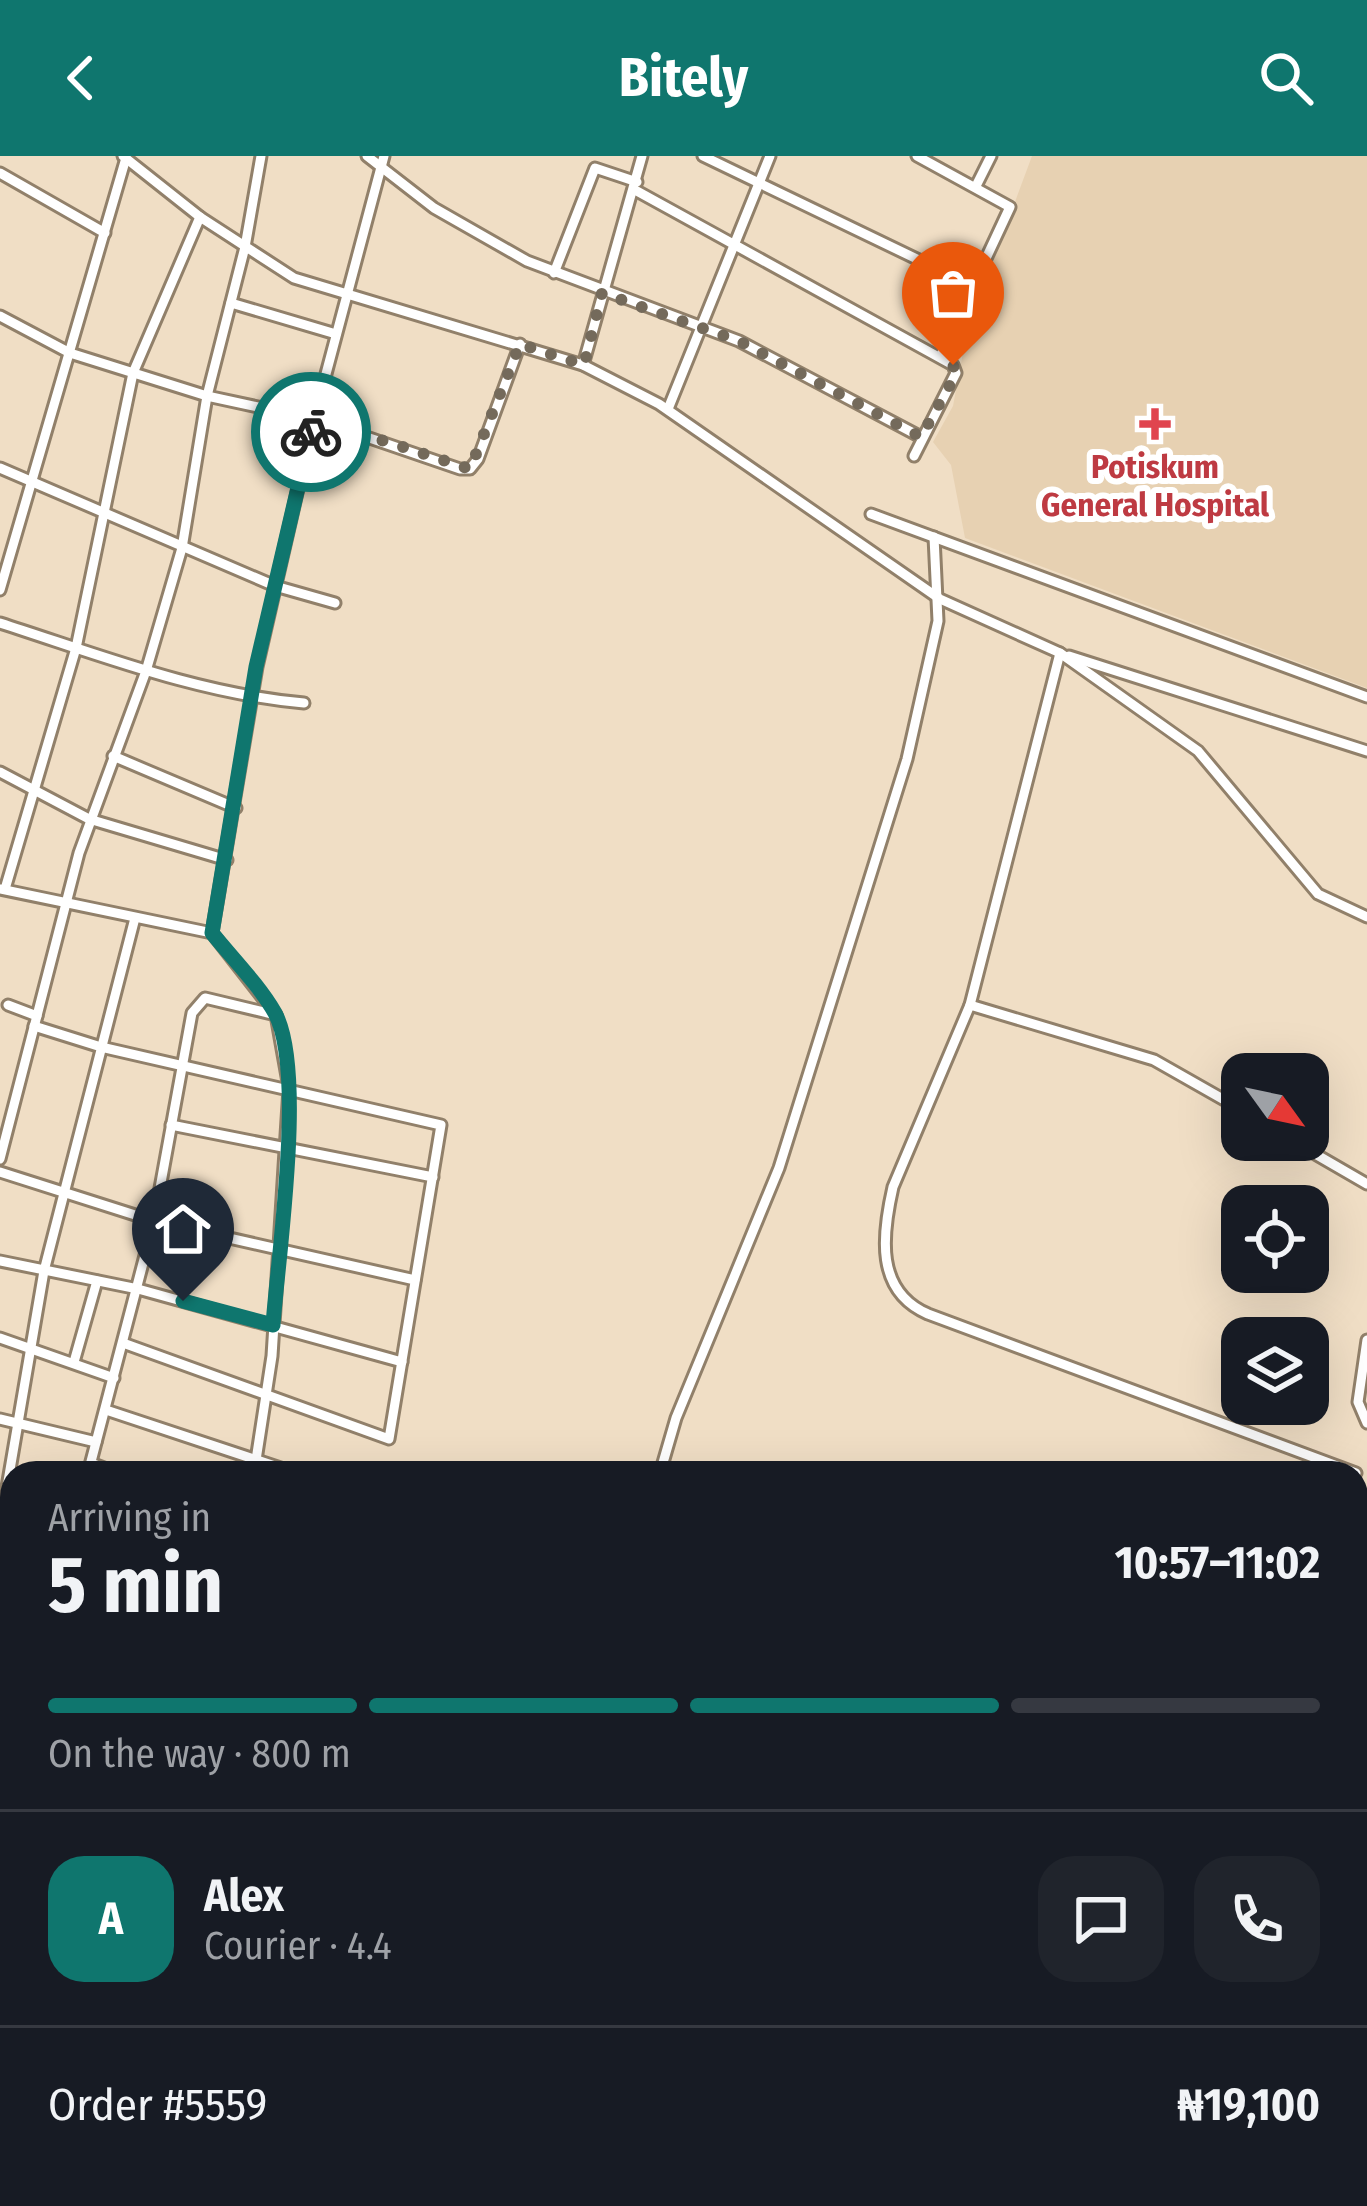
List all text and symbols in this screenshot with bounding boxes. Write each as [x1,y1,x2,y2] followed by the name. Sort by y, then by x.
[48,45,114,111] icon: back
[1253,45,1319,111] icon: search
[619,46,748,110] text: Bitely
[902,242,1004,365] pin
[920,260,986,326] icon: bag
[251,372,371,492] courier
[278,399,344,465] icon: bike
[1139,408,1171,440] marker: Potiskum General Hospital
[1041,447,1270,525] place label: Potiskum General Hospital
[1221,1053,1329,1161] north arrow
[1221,1053,1329,1425] map controls
[132,1178,234,1301] pin
[1221,1185,1329,1293] button: locate
[150,1196,216,1262] icon: home
[1221,1317,1329,1425] button: layers
[48,1495,211,1541] text: Arriving in
[1115,1536,1320,1590] text: 10:57–11:02
[48,1539,223,1633] text: 5 min
[48,1731,351,1777] text: On the way · 800 m
[1038,1856,1164,1982] button: chat
[1194,1856,1320,1982] button: phone
[204,1869,284,1923] text: Alex
[99,1892,123,1946] text: A
[204,1923,392,1969] text: Courier · 4.4
[48,2078,267,2132] text: Order #5559
[1177,2078,1320,2132] text: ₦19,100

